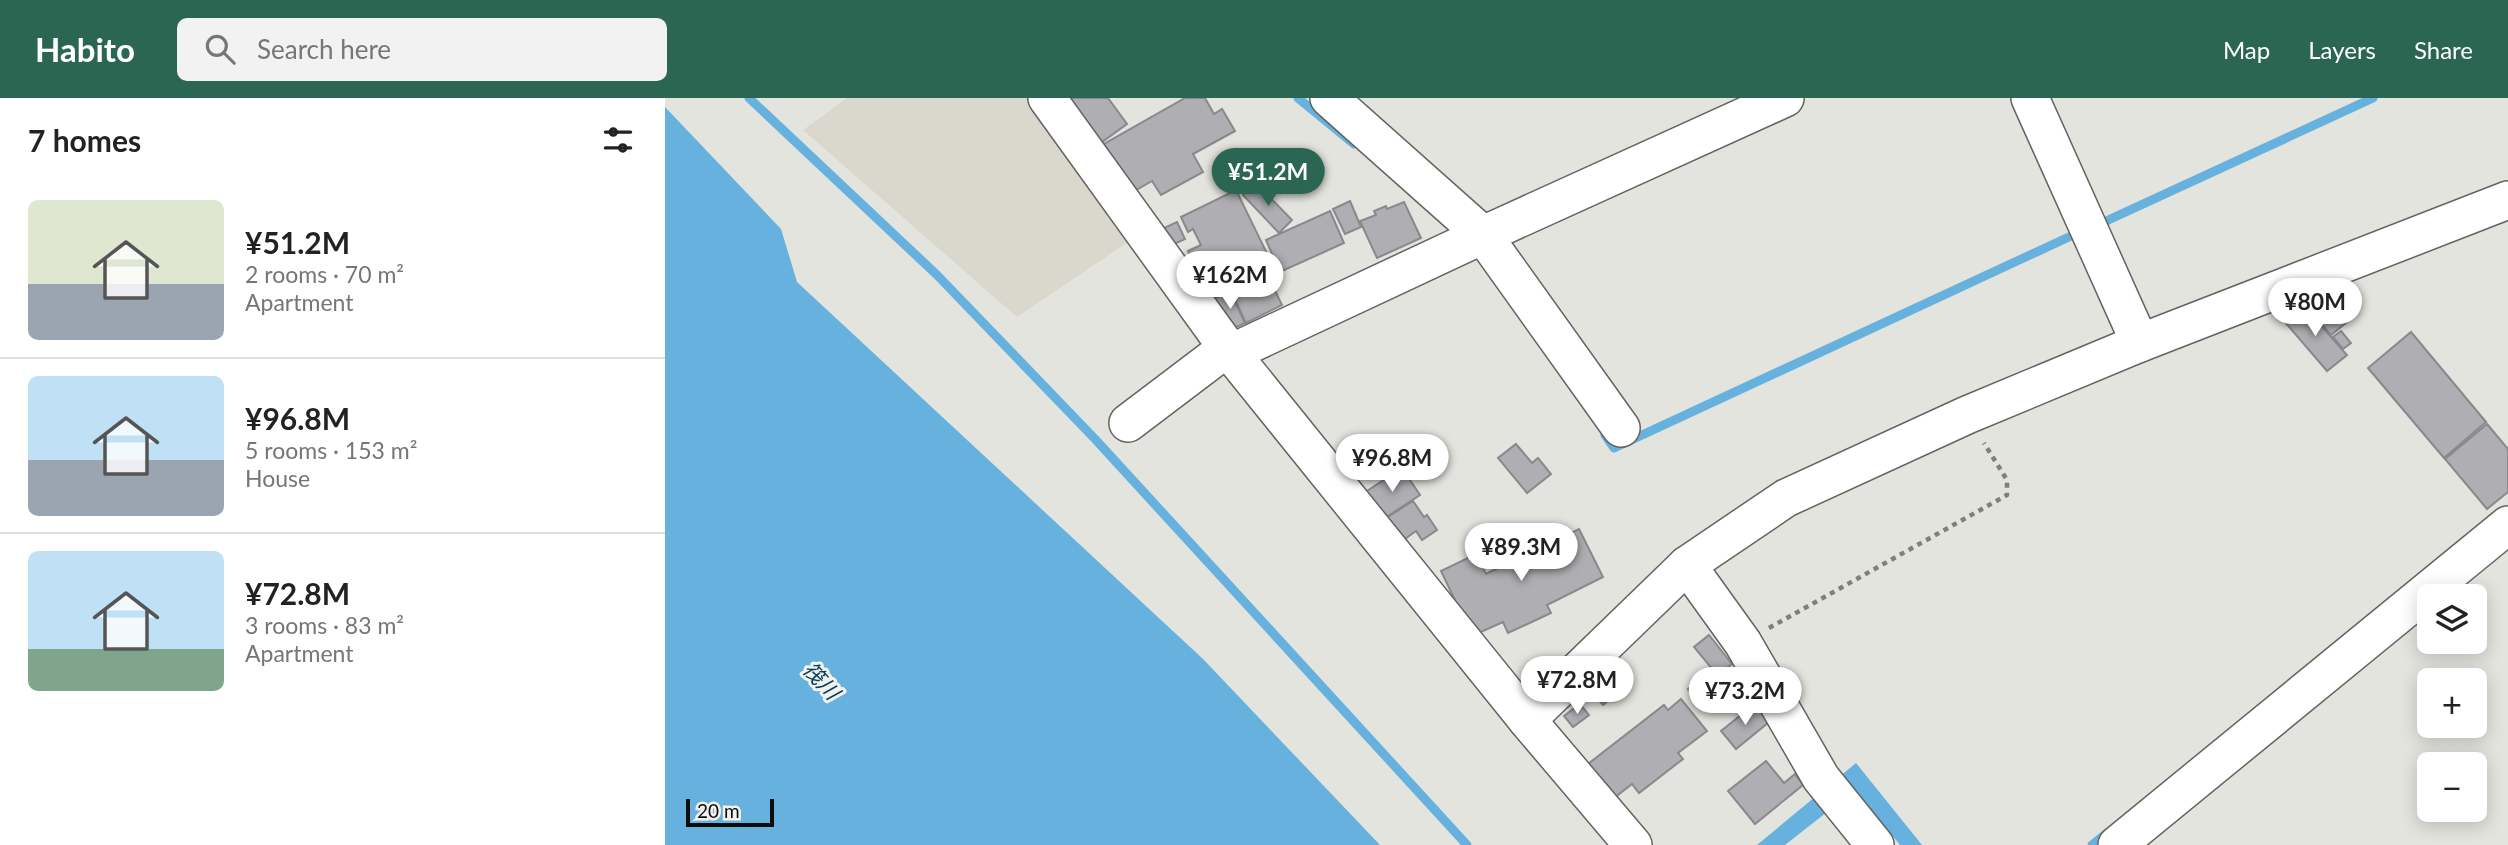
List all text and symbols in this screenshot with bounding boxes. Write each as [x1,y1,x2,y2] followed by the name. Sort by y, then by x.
[177,18,667,81] search box
[35,29,135,69] text: Habito
[201,30,239,68] icon: search
[257,33,391,65] text: Search here
[2223,35,2270,64] text: Map
[2308,35,2376,64] text: Layers
[2414,35,2473,64] text: Share
[599,121,637,159] icon: filters
[28,122,141,158] text: 7 homes
[1211,148,1325,208] pin: ¥51.2M
[1228,157,1308,185] text: ¥51.2M
[245,224,350,260] text: ¥51.2M
[84,228,168,312] icon: home
[1181,252,1279,311] pin: ¥162M
[245,260,404,288] text: 2 rooms · 70 m²
[1192,260,1268,288] text: ¥162M
[2274,278,2356,338] pin: ¥80M
[2284,287,2346,315] text: ¥80M
[245,288,353,316] text: Apartment
[245,400,350,436] text: ¥96.8M
[84,404,168,488] icon: home
[1335,434,1449,494] pin: ¥96.8M
[245,436,417,464] text: 5 rooms · 153 m²
[1352,443,1432,471] text: ¥96.8M
[245,464,310,492] text: House
[1464,524,1578,583] pin: ¥89.3M
[1481,532,1561,560] text: ¥89.3M
[245,575,350,611] text: ¥72.8M
[84,579,168,663] icon: home
[2417,584,2487,822] map controls
[2417,584,2487,654] button: layers
[245,611,404,639] text: 3 rooms · 83 m²
[245,639,353,667] text: Apartment
[799,656,847,705] water label: 筏川
[1520,656,1634,716] pin: ¥72.8M
[1537,665,1617,693] text: ¥72.8M
[1688,668,1802,727] pin: ¥73.2M
[2417,668,2487,738] button: +
[1705,676,1785,704] text: ¥73.2M
[2417,752,2487,822] button: −
[686,796,773,828] scale bar
[697,799,740,822] text: 20 m

